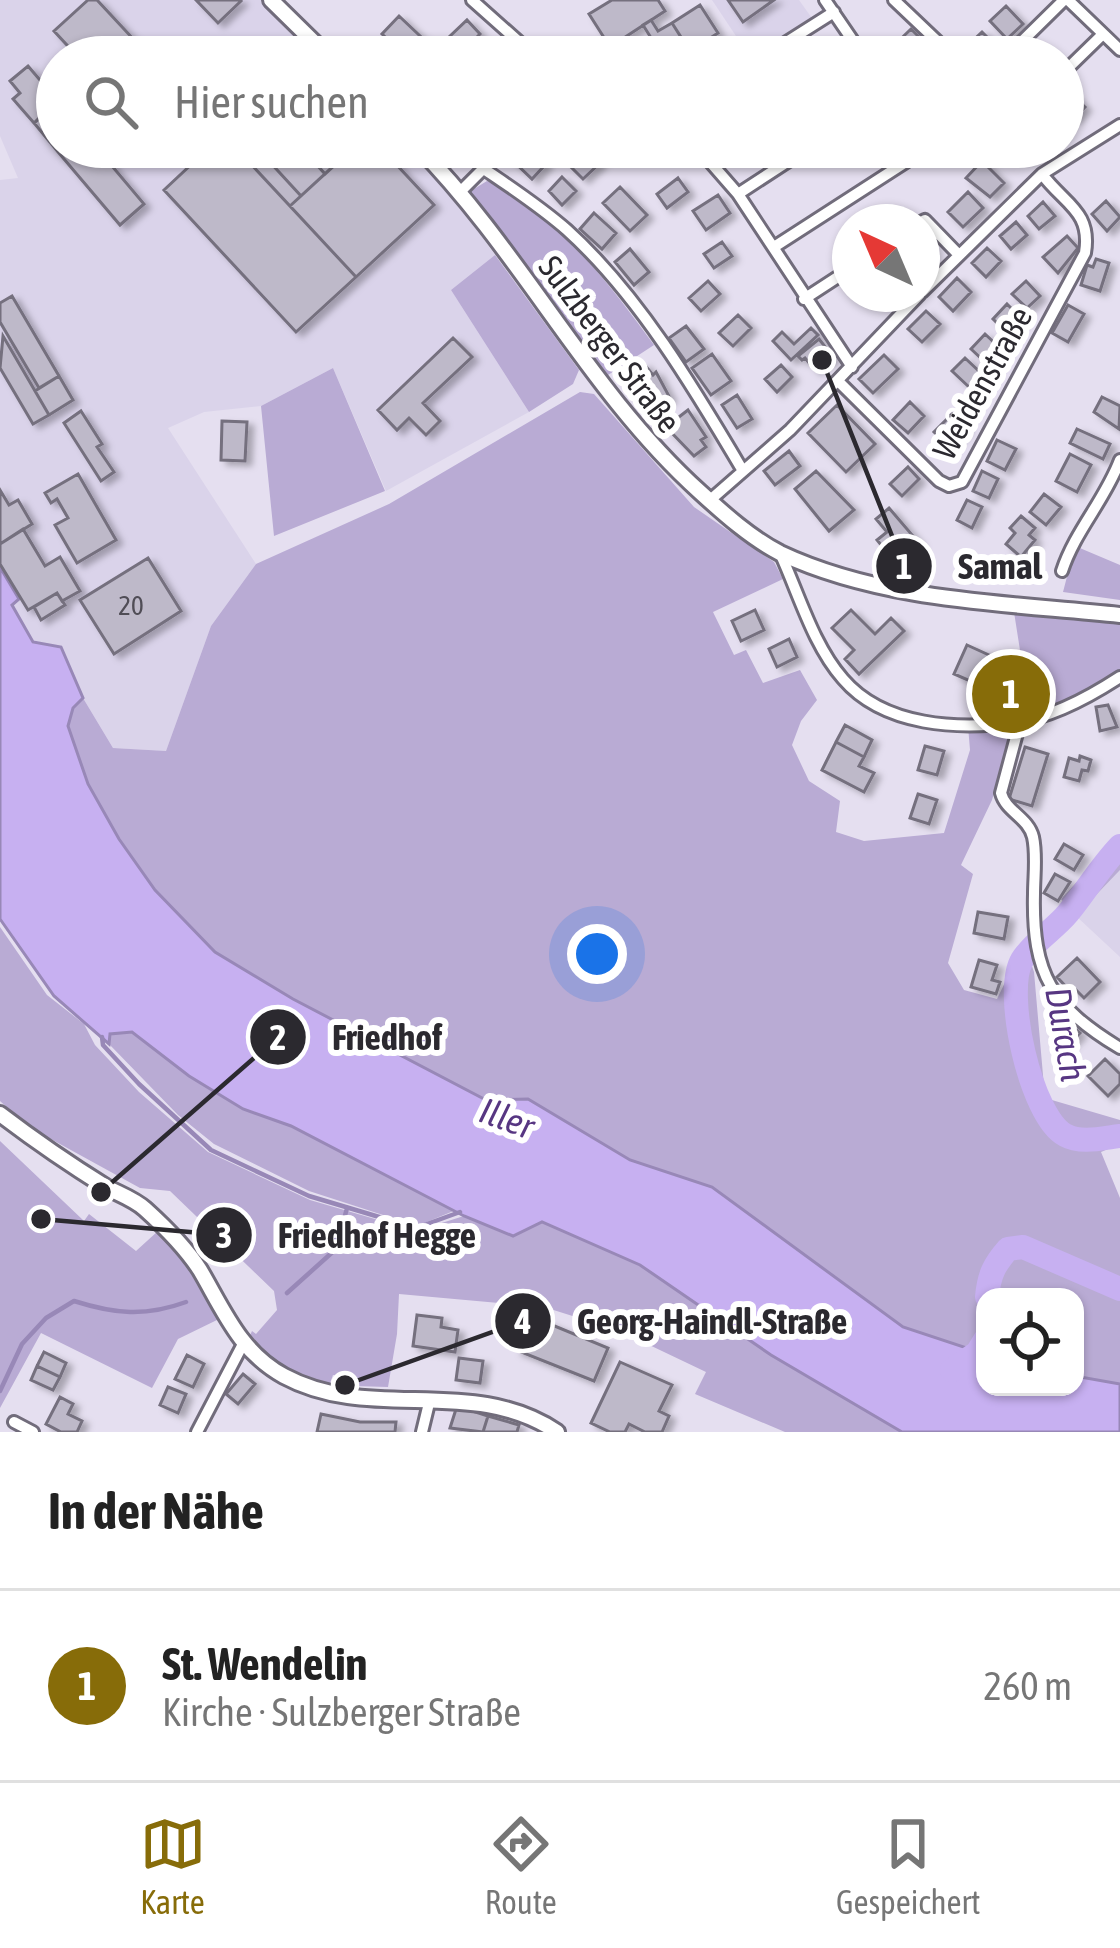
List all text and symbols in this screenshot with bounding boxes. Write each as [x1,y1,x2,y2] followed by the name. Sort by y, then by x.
[36,36,1084,168] search box
[78,69,144,135] icon: search
[174,76,369,128] text: Hier suchen
[832,204,940,312] north arrow
[531,248,689,440] street label: Sulzberger Straße
[925,300,1039,466] street label: Weidenstraße
[874,530,1066,602] callout: Samal
[896,545,912,587] text: 1
[958,545,1042,587] text: Samal
[118,590,144,621] house number: 20
[972,649,1050,739] pin: 1
[567,924,627,984] your location
[1037,984,1095,1084] water label: Durach
[248,1001,466,1073] callout: Friedhof
[270,1016,286,1058] text: 2
[332,1016,443,1058] text: Friedhof
[474,1089,541,1148] water label: Iller
[194,1199,500,1271] callout: Friedhof Hegge
[216,1214,232,1256] text: 3
[278,1214,476,1256] text: Friedhof Hegge
[493,1285,871,1357] callout: Georg-Haindl-Straße
[976,1288,1084,1396] map controls
[976,1288,1084,1396] button: locate
[514,1300,531,1342] text: 4
[577,1300,847,1342] text: Georg-Haindl-Straße
[48,1481,264,1540] text: In der Nähe
[162,1638,367,1690] text: St. Wendelin
[78,1664,96,1708] text: 1
[984,1664,1072,1708] text: 260 m
[162,1690,521,1734] text: Kirche · Sulzberger Straße
[140,1811,206,1921] tab: Karte
[485,1811,557,1921] tab: Route
[836,1811,980,1921] tab: Gespeichert

